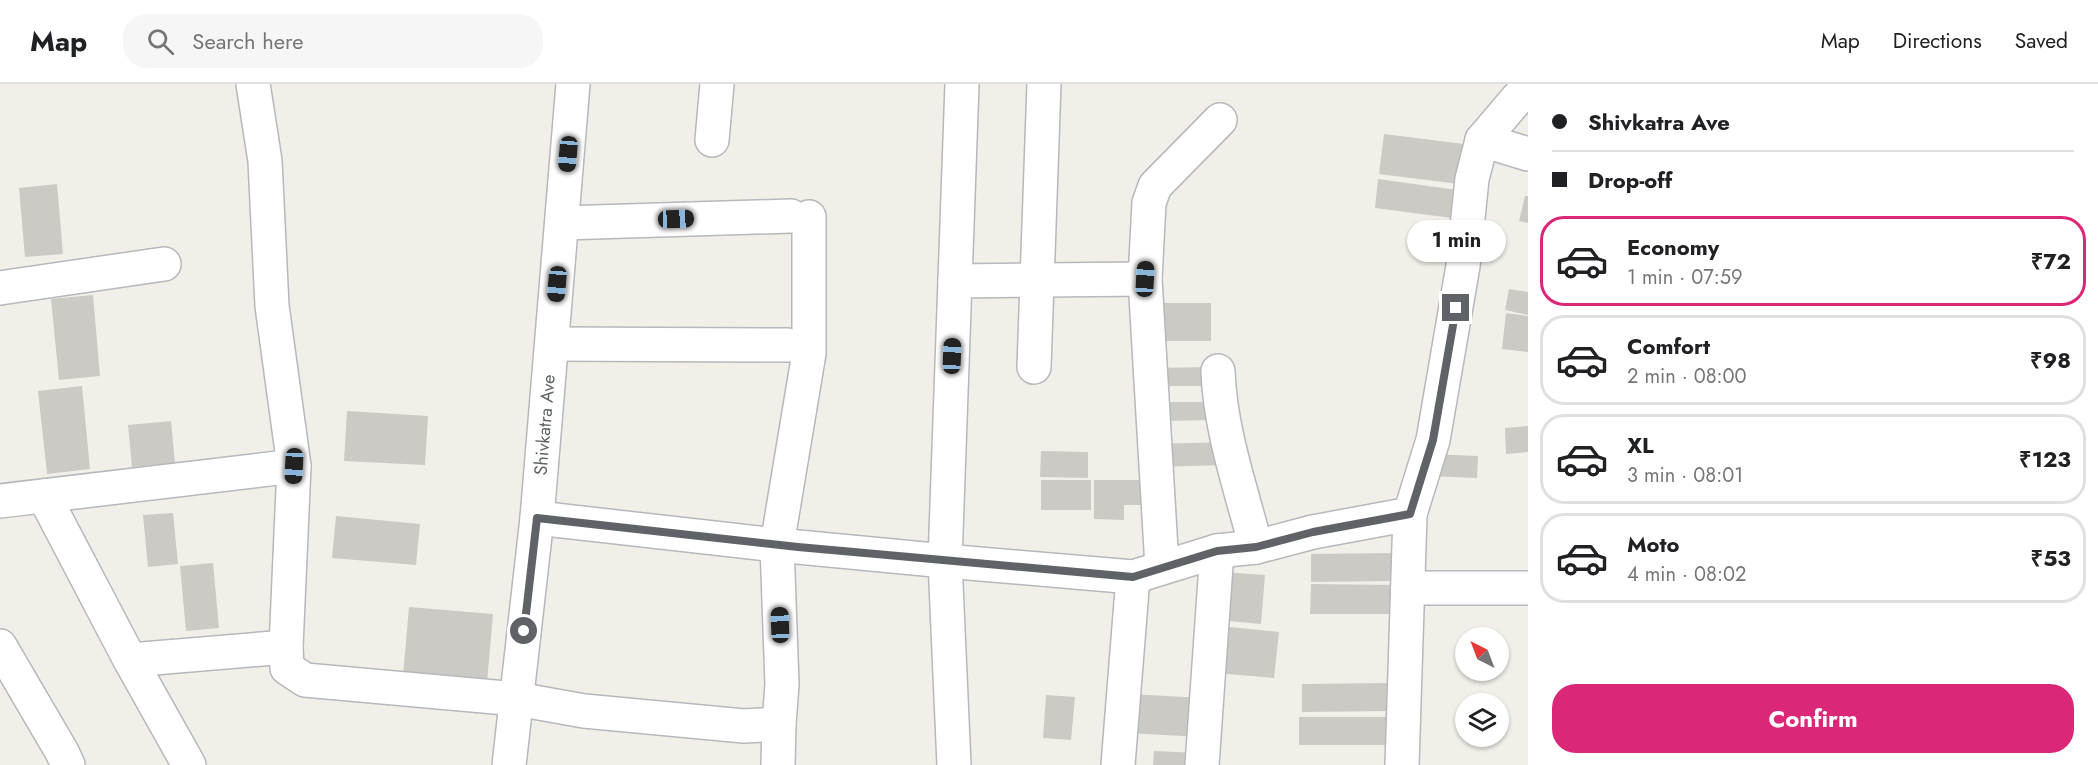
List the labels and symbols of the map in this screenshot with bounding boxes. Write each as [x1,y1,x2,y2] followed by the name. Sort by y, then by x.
[557,135,579,173] car
[658,209,694,229] car
[1406,221,1506,263] callout: 1 min
[1135,261,1155,297] car
[546,265,568,303] car
[1442,294,1469,321] route end
[942,338,962,374] car
[528,373,562,476] street label: Shivkatra Ave
[284,448,304,484] car
[770,607,790,643] car
[510,617,537,644] route start
[1455,627,1509,681] north arrow

